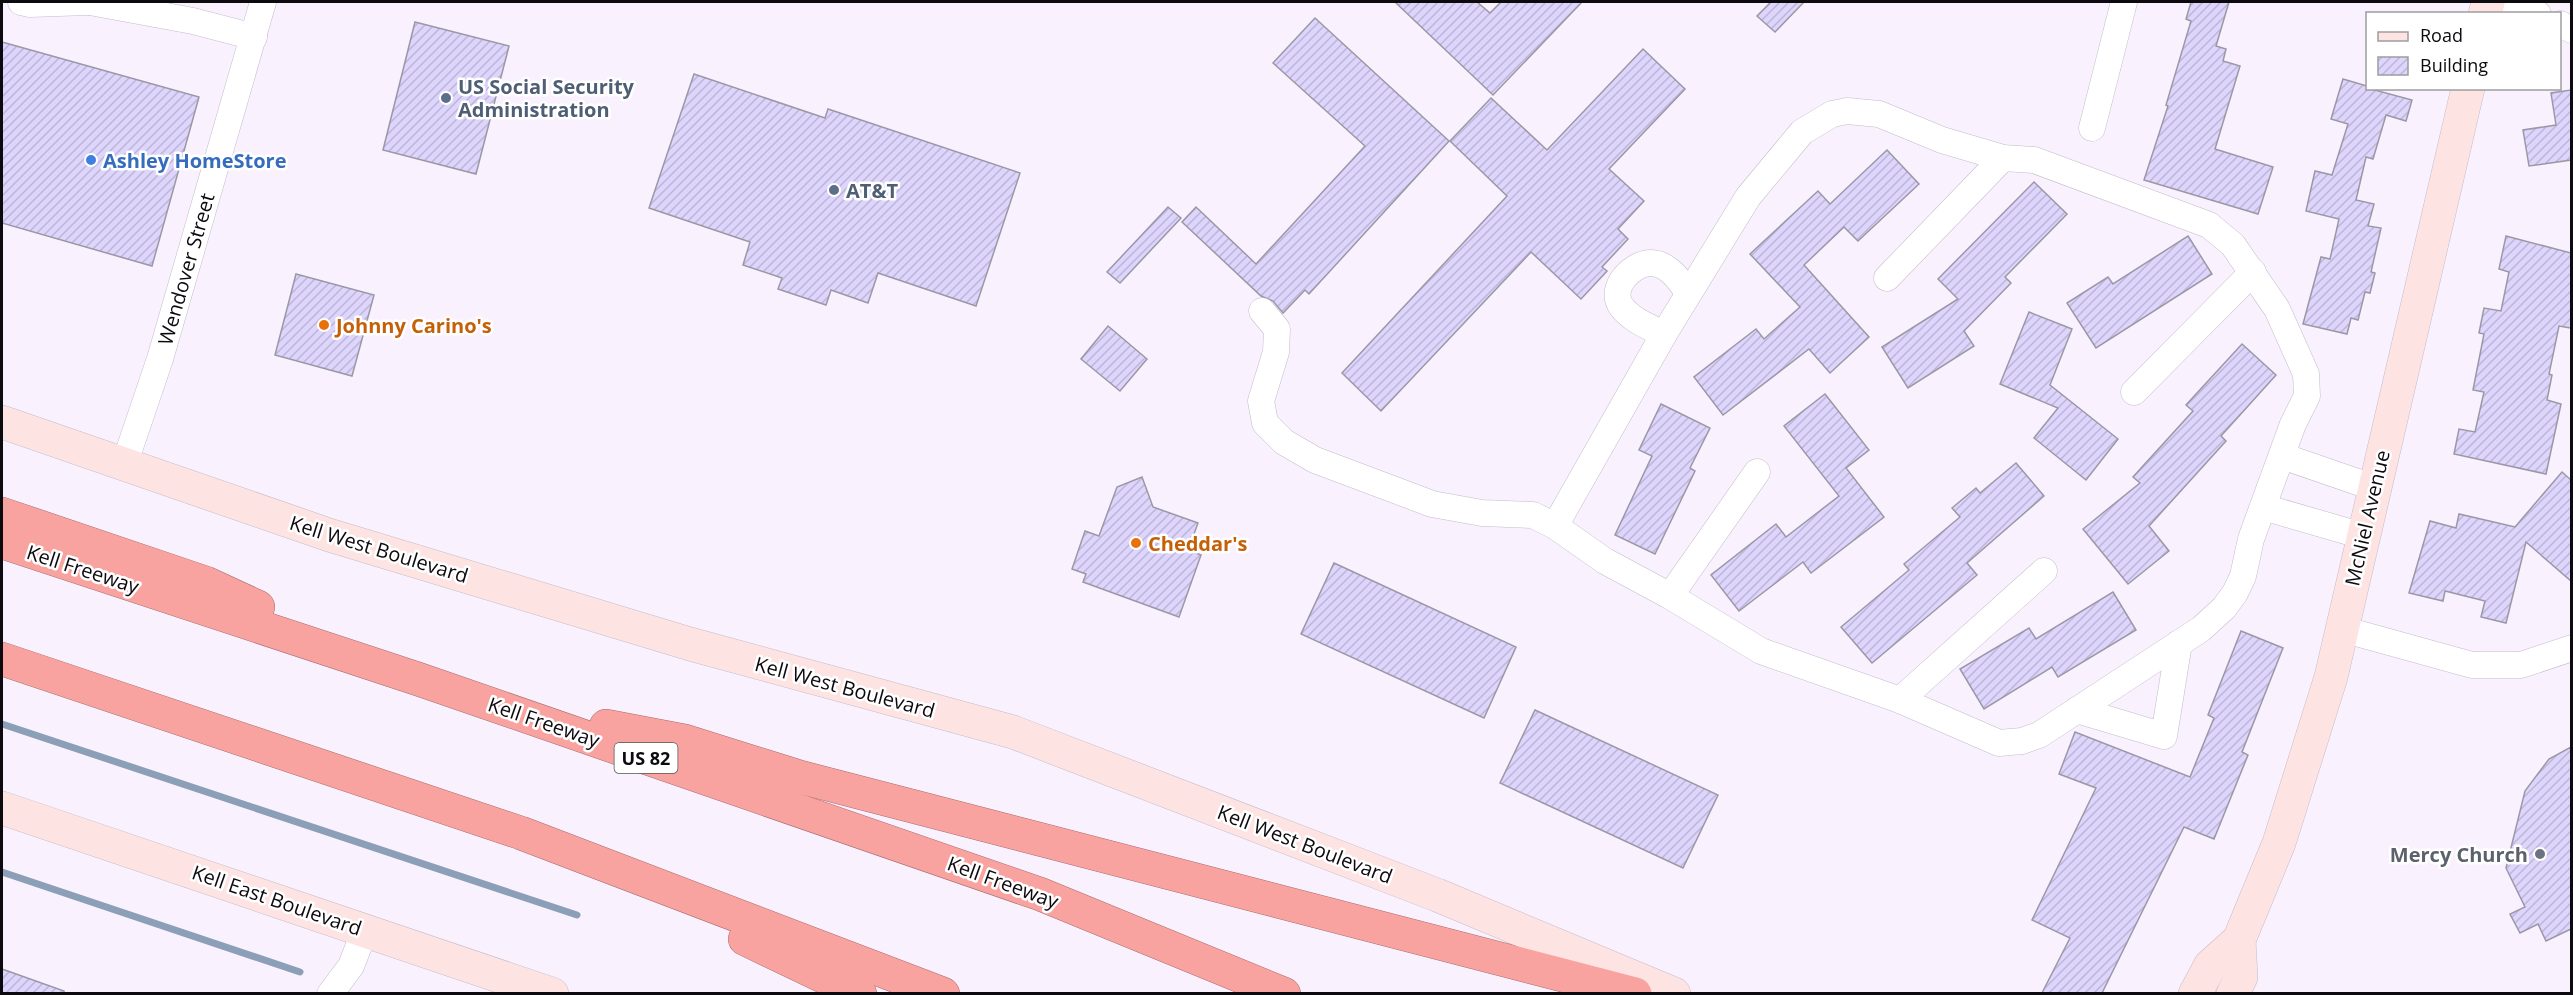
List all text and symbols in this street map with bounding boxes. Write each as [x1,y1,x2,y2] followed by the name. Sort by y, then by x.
[2366,12,2561,90] legend
[2420,23,2463,47] text: Road
[2420,53,2488,77] text: Building
[458,73,635,123] place label: US Social Security Administration
[439,91,453,105] marker: US Social Security Administration
[103,147,287,174] place label: Ashley HomeStore
[84,153,98,167] marker: Ashley HomeStore
[846,177,898,204] place label: AT&T
[827,183,841,197] marker: AT&T
[151,190,221,348] street label: Wendover Street
[334,312,492,339] place label: Johnny Carino's
[317,318,331,332] marker: Johnny Carino's
[2338,447,2396,589] street label: McNiel Avenue
[286,509,472,589] street label: Kell West Boulevard
[1148,530,1248,557] place label: Cheddar's
[1129,536,1143,550] marker: Cheddar's
[23,538,143,600] street label: Kell Freeway
[752,650,938,724] street label: Kell West Boulevard
[485,690,604,754] street label: Kell Freeway
[614,743,678,773] road number: US 82
[1214,798,1396,890] street label: Kell West Boulevard
[2390,841,2528,868] place label: Mercy Church
[2533,847,2547,861] marker: Mercy Church
[944,849,1063,915] street label: Kell Freeway
[189,858,365,942] street label: Kell East Boulevard

